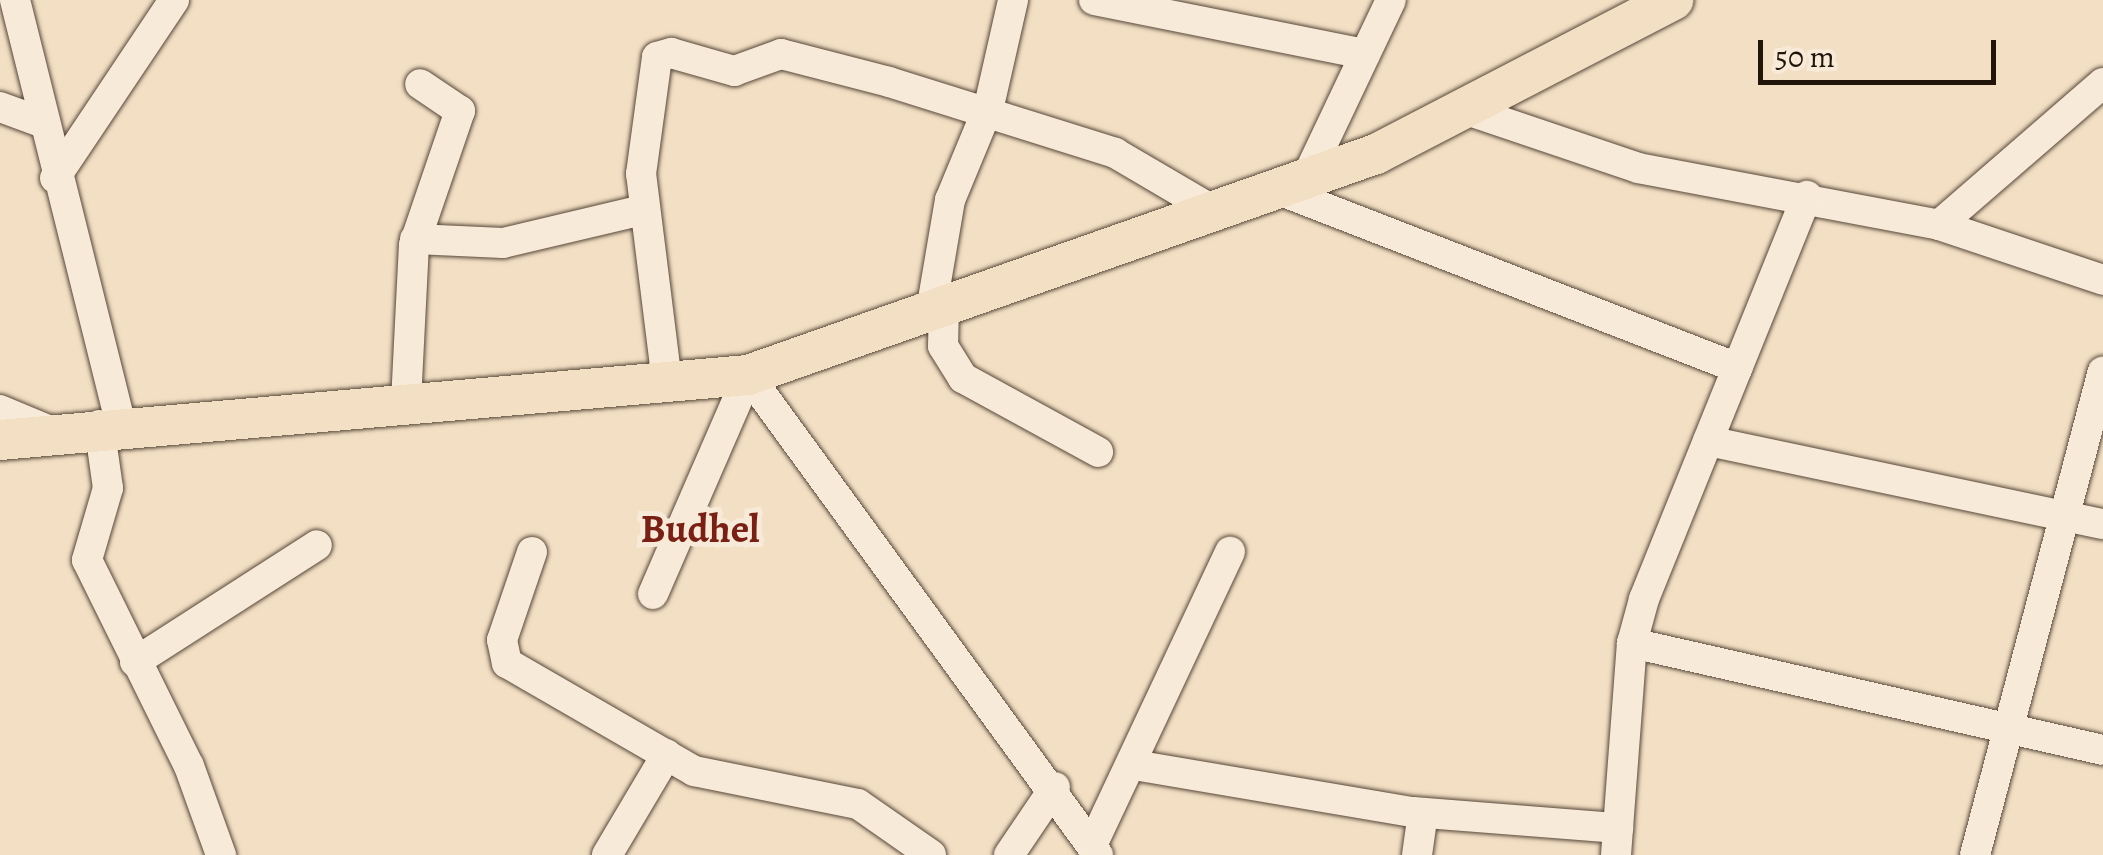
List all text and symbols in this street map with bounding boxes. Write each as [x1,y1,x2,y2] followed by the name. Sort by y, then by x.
[1763,20,2000,82] scale bar
[1775,37,1835,77] text: 50 m
[641,505,759,553] district label: Budhel

